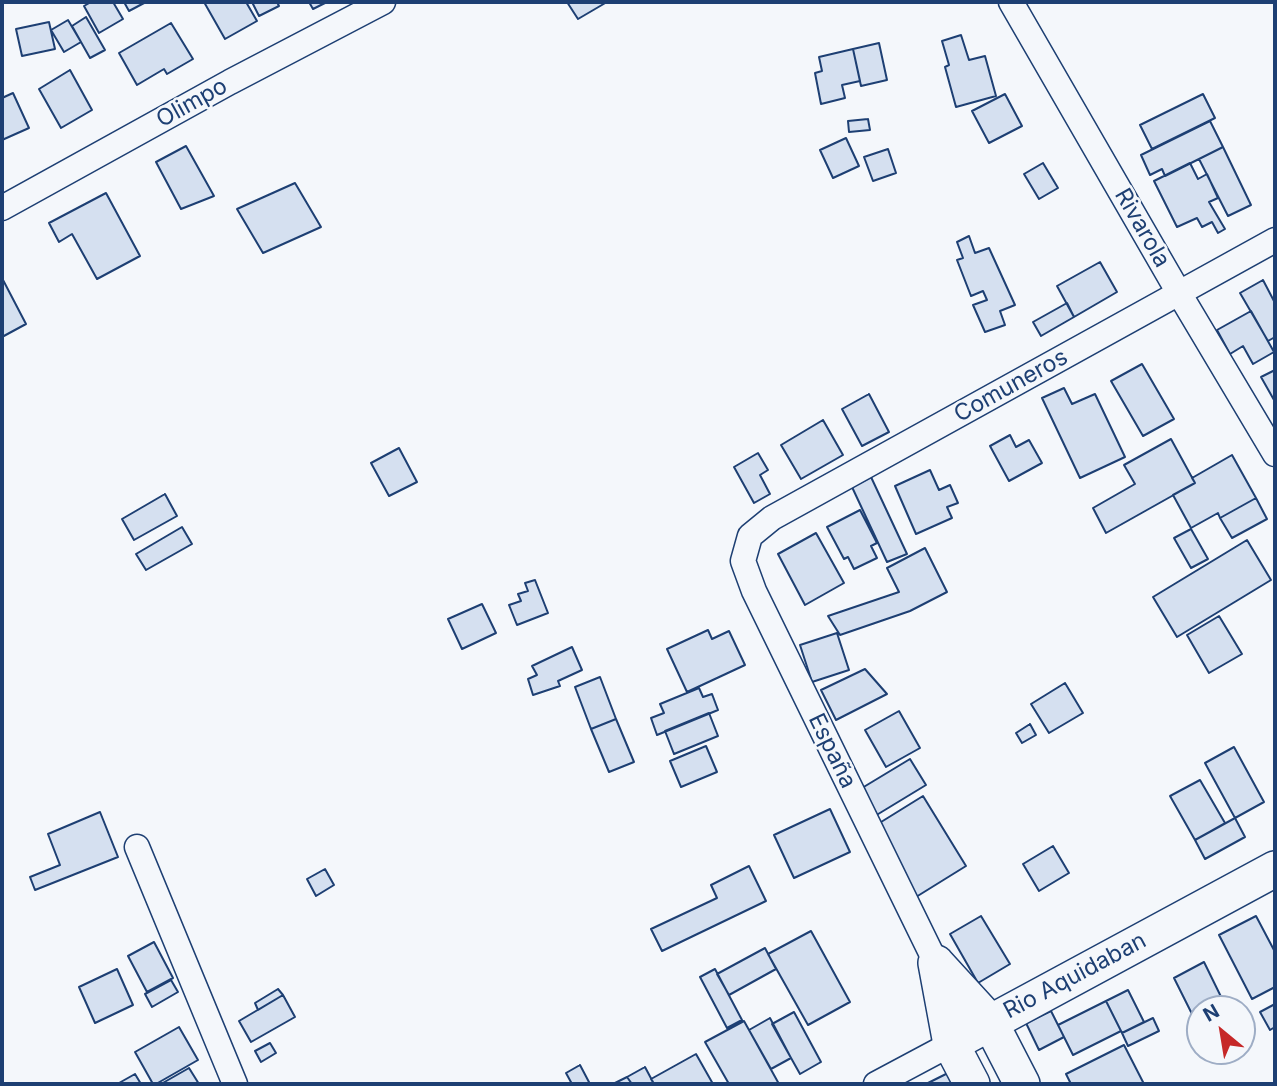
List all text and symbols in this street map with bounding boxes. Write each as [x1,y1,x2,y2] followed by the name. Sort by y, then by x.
[152,72,232,134] street label: Olimpo
[1108,184,1176,272] street label: Rivarola
[949,343,1073,429] street label: Comuneros
[802,709,862,793] street label: España
[999,927,1151,1025] street label: Rio Aquidaban
[1186,995,1256,1065] north arrow
[1199,1000,1223,1027] text: N

